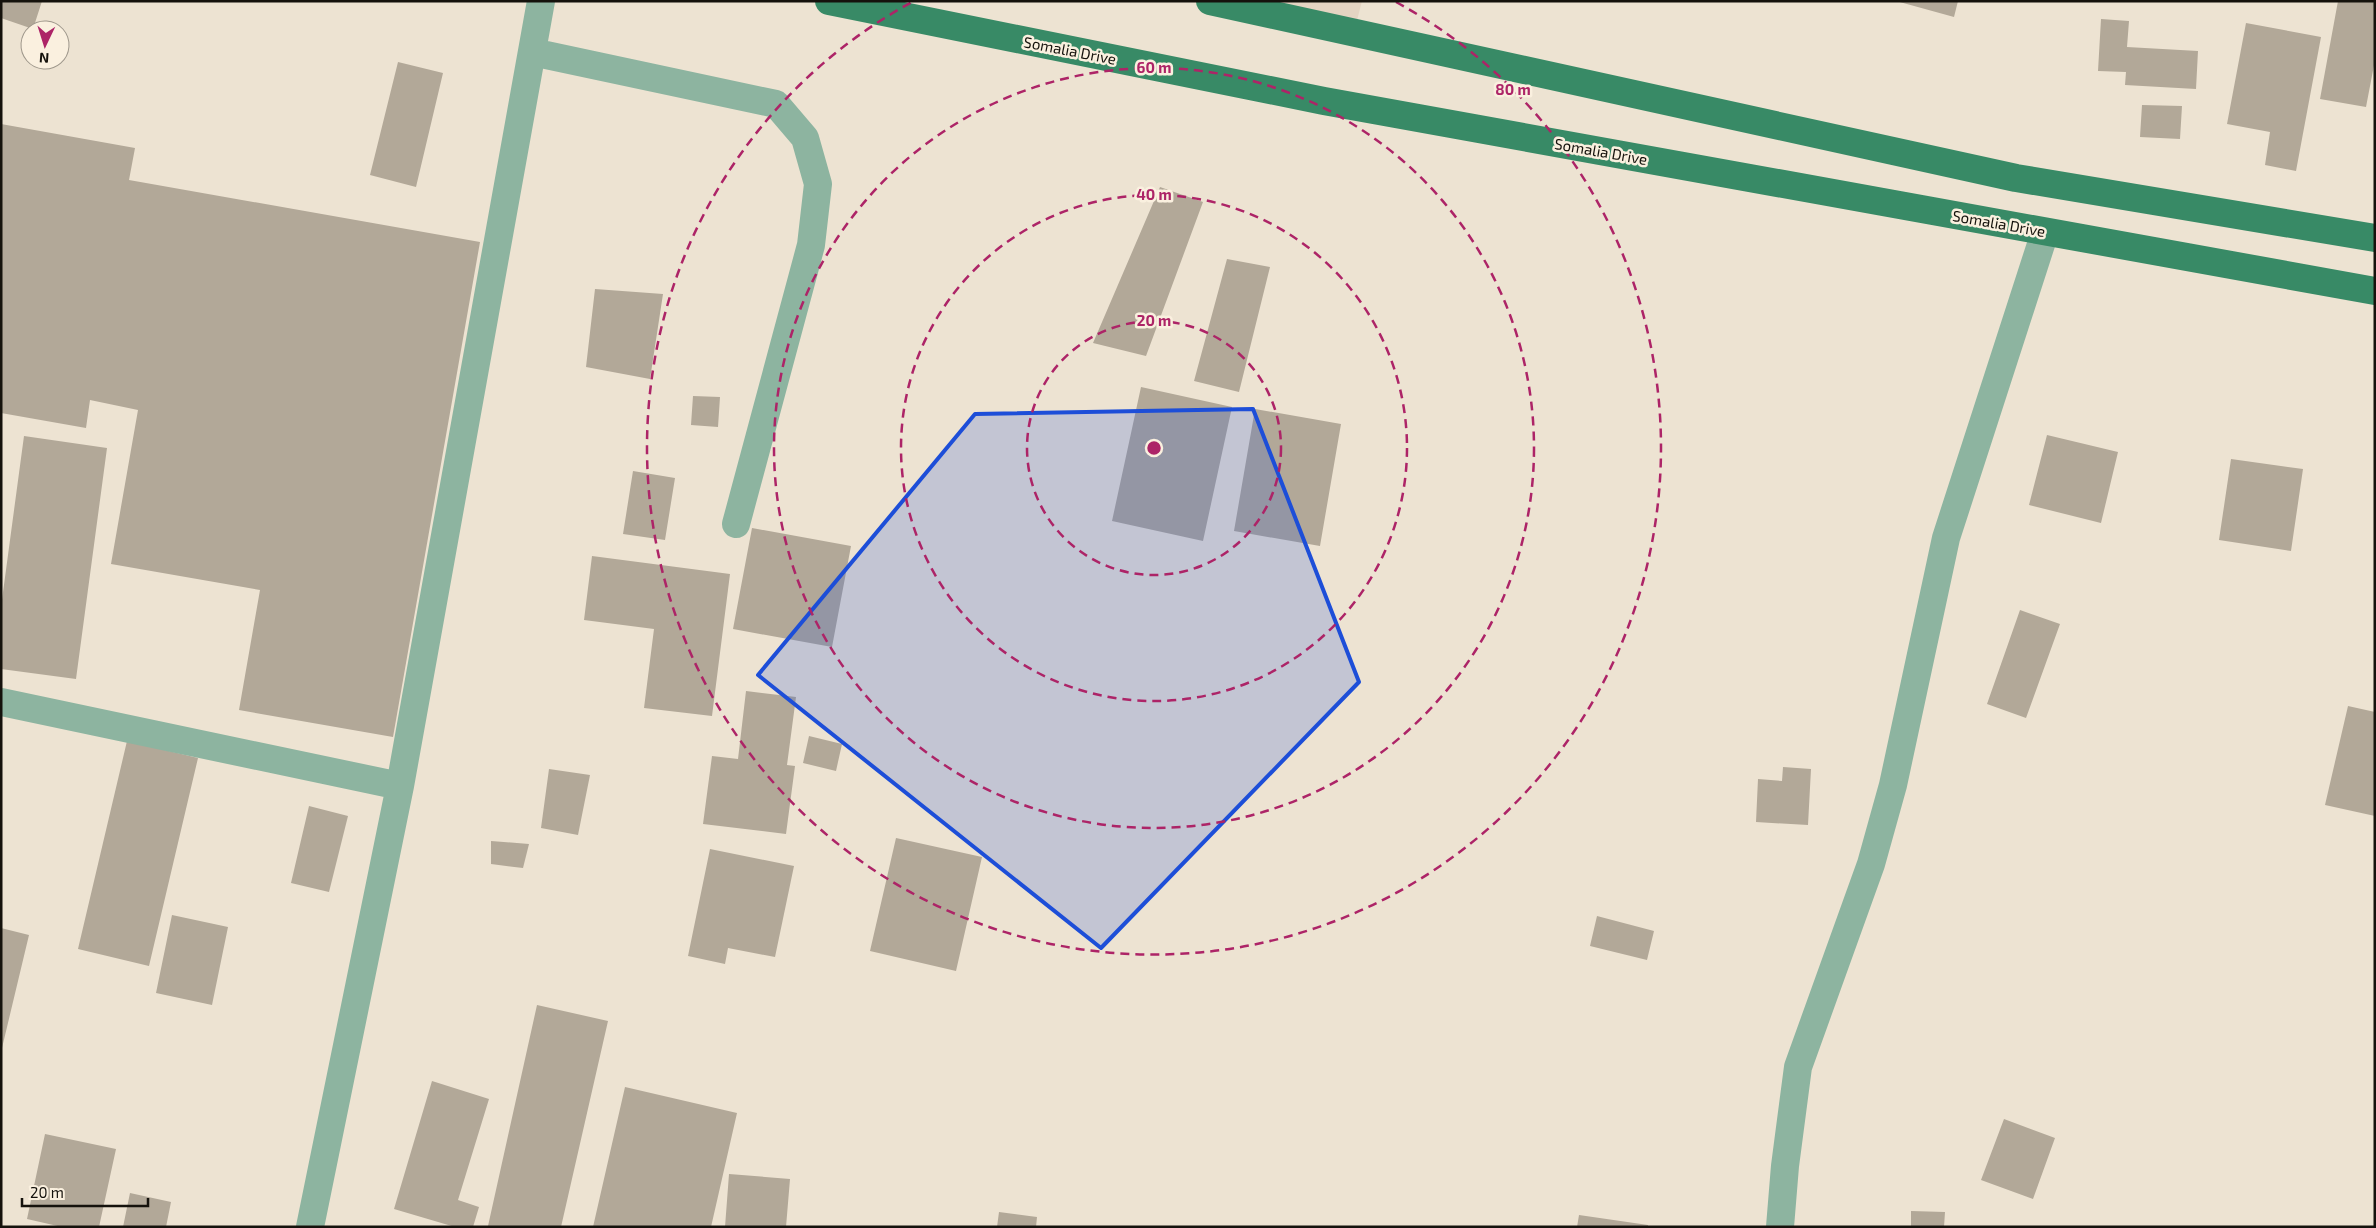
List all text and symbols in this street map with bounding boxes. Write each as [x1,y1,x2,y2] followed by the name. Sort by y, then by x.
[20,20,70,70] north arrow
[1022,32,1118,68] street label: Somalia Drive
[38,50,50,67] text: N
[1137,58,1171,76] text: 60 m
[1495,80,1531,98] text: 80 m
[1553,134,1649,168] street label: Somalia Drive
[1136,185,1172,203] text: 40 m
[1951,206,2047,240] street label: Somalia Drive
[1137,311,1171,329] text: 20 m
[1145,439,1163,457] centre of rings
[22,1176,149,1208] scale bar
[30,1183,64,1201] text: 20 m

